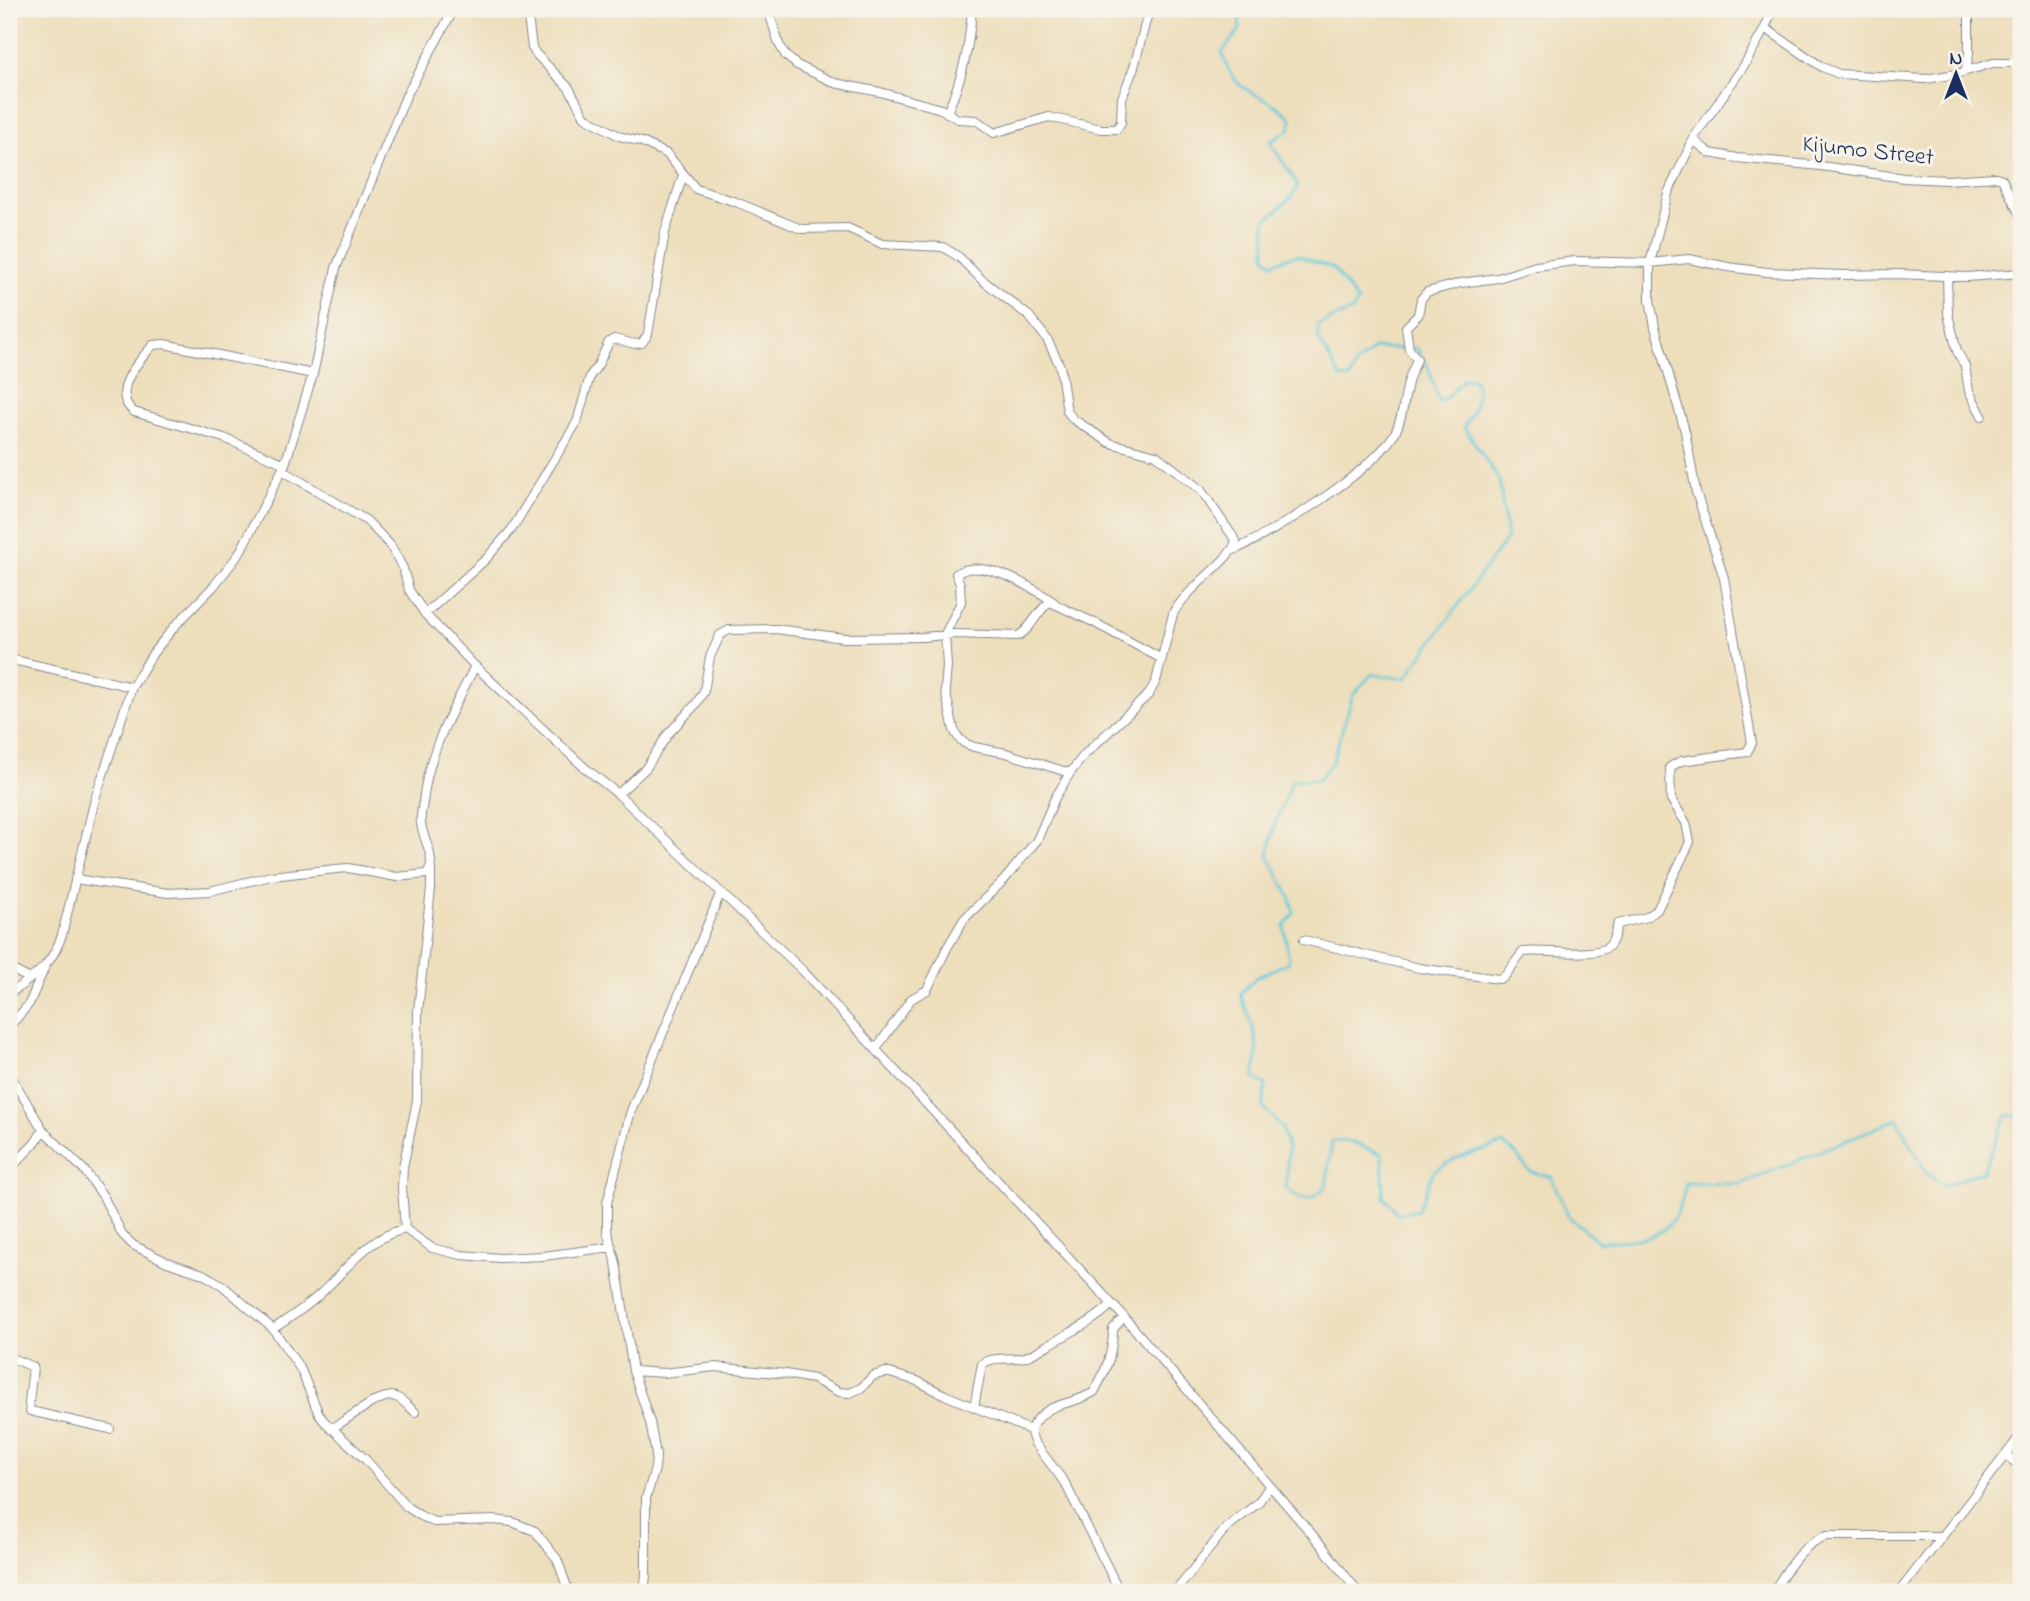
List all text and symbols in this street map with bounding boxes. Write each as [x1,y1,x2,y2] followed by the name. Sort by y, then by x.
[1922,38,1992,108] north arrow
[1950,46,1963,73] text: N
[1801,128,1935,176] street label: Kijumo Street

